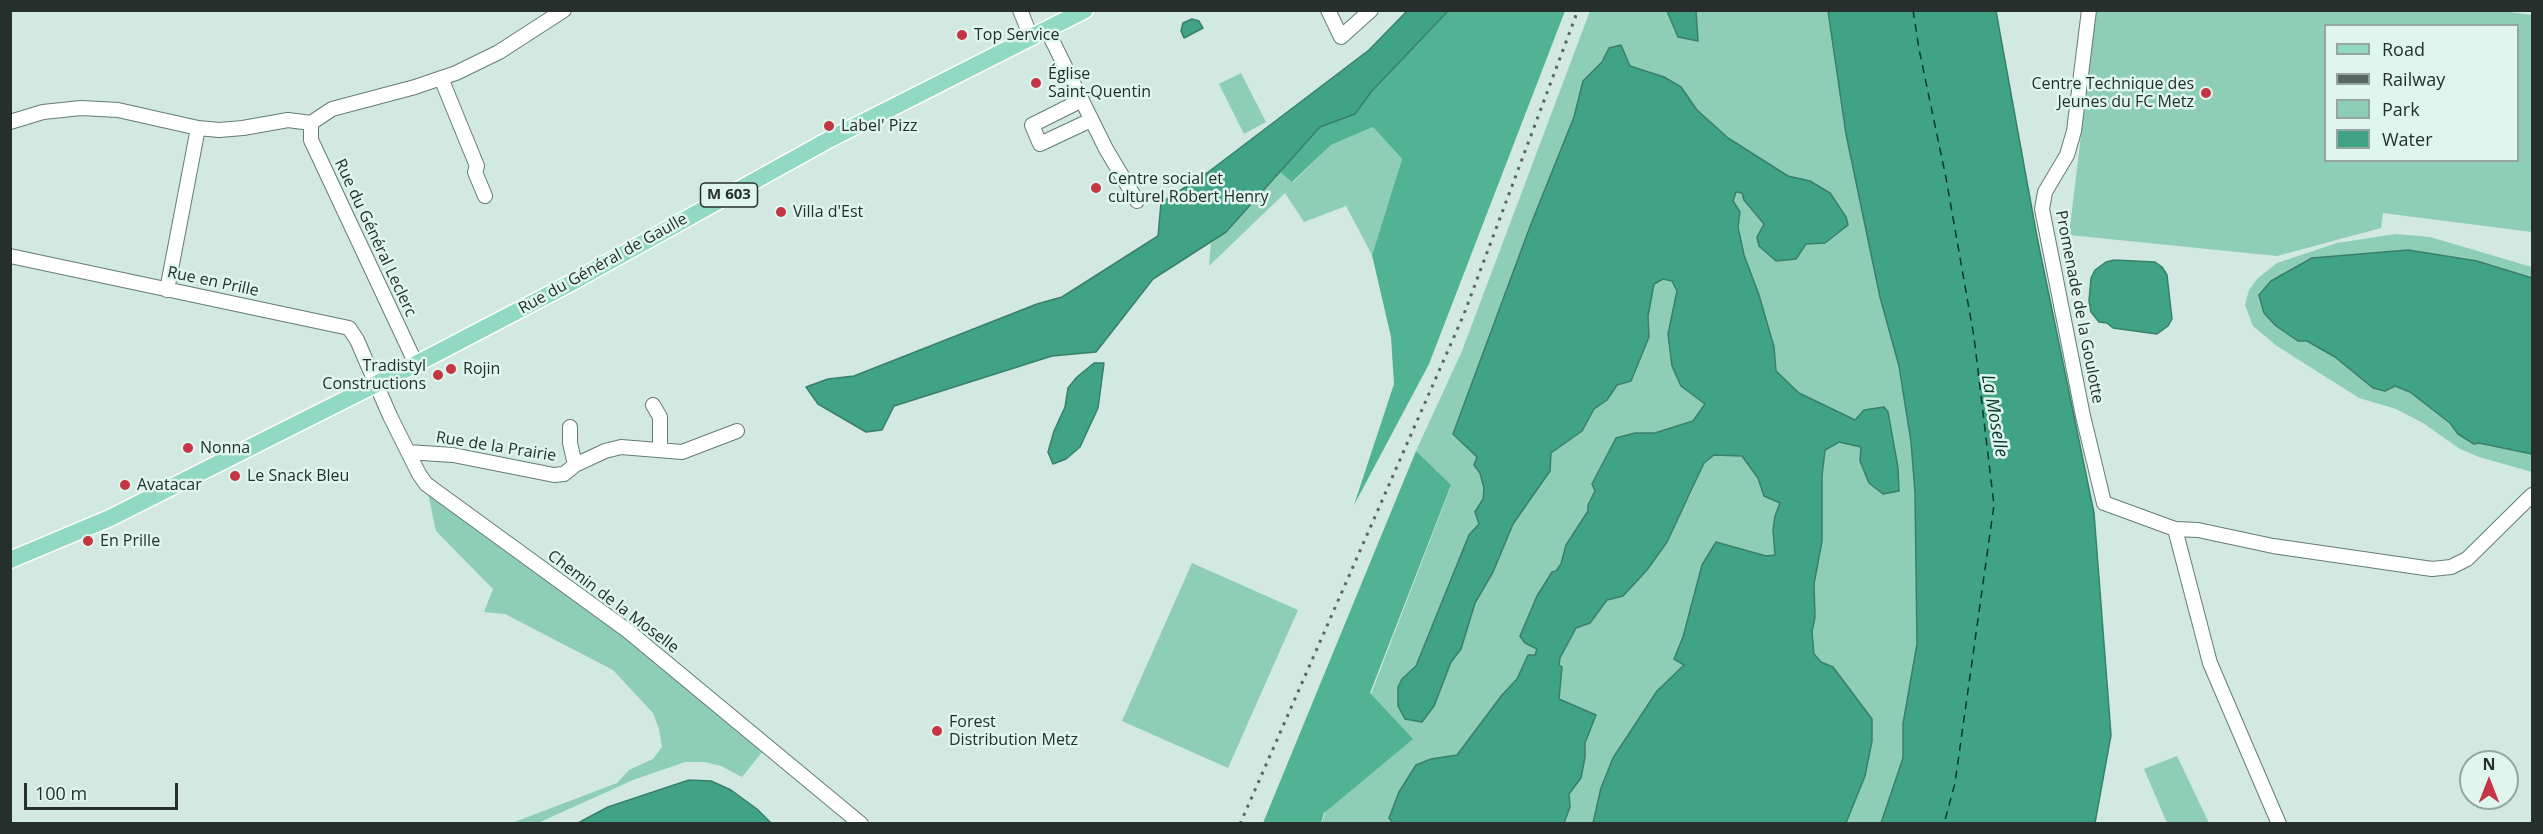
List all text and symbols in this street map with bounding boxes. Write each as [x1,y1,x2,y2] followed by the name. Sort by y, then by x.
[2324,24,2519,162] legend
[974,25,1059,45] place label: Top Service
[955,28,969,42] marker: Top Service
[2382,37,2425,61] text: Road
[1048,64,1151,102] place label: Église Saint-Quentin
[2382,67,2445,91] text: Railway
[2031,74,2194,112] place label: Centre Technique des Jeunes du FC Metz
[1029,76,1043,90] marker: Église Saint-Quentin
[2199,86,2213,100] marker: Centre Technique des Jeunes du FC Metz
[2382,97,2420,121] text: Park
[841,116,917,136] place label: Label' Pizz
[822,119,836,133] marker: Label' Pizz
[2382,127,2433,151] text: Water
[330,156,420,320] street label: Rue du Général Leclerc
[1108,169,1269,207] place label: Centre social et culturel Robert Henry
[1089,181,1103,195] marker: Centre social et culturel Robert Henry
[700,183,758,207] road number: M 603
[793,202,863,222] place label: Villa d'Est
[774,205,788,219] marker: Villa d'Est
[2051,209,2107,405] street label: Promenade de la Goulotte
[515,210,691,318] street label: Rue du Général de Gaulle
[165,263,261,301] street label: Rue en Prille
[322,356,426,394] place label: Tradistyl Constructions
[463,359,500,379] place label: Rojin
[444,362,458,376] marker: Rojin
[431,368,445,382] marker: Tradistyl Constructions
[1976,373,2012,459] water label: La Moselle
[434,428,558,466] street label: Rue de la Prairie
[200,438,250,458] place label: Nonna
[181,441,195,455] marker: Nonna
[247,466,349,486] place label: Le Snack Bleu
[228,469,242,483] marker: Le Snack Bleu
[137,475,202,495] place label: Avatacar
[118,478,132,492] marker: Avatacar
[100,531,160,551] place label: En Prille
[81,534,95,548] marker: En Prille
[544,546,682,658] street label: Chemin de la Moselle
[949,712,1078,750] place label: Forest Distribution Metz
[930,724,944,738] marker: Forest Distribution Metz
[2459,750,2519,810] north arrow
[2482,753,2496,775] text: N
[27,771,182,809] scale bar
[35,781,87,805] text: 100 m

